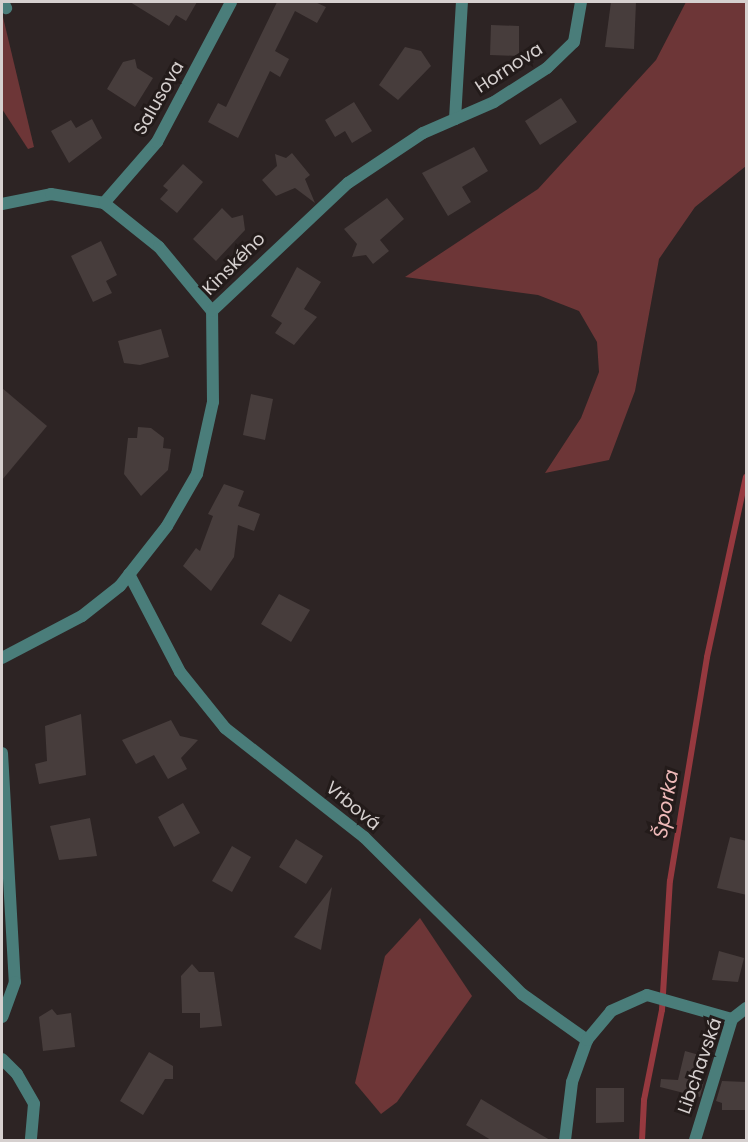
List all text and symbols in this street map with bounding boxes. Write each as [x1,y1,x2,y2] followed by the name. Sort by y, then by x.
[471,38,547,98] street label: Hornova
[129,57,189,139] street label: Salusova
[198,228,270,300] street label: Kinského
[648,768,684,840] water label: Šporka
[321,777,385,835] street label: Vrbová
[674,1015,726,1117] street label: Libchavská

